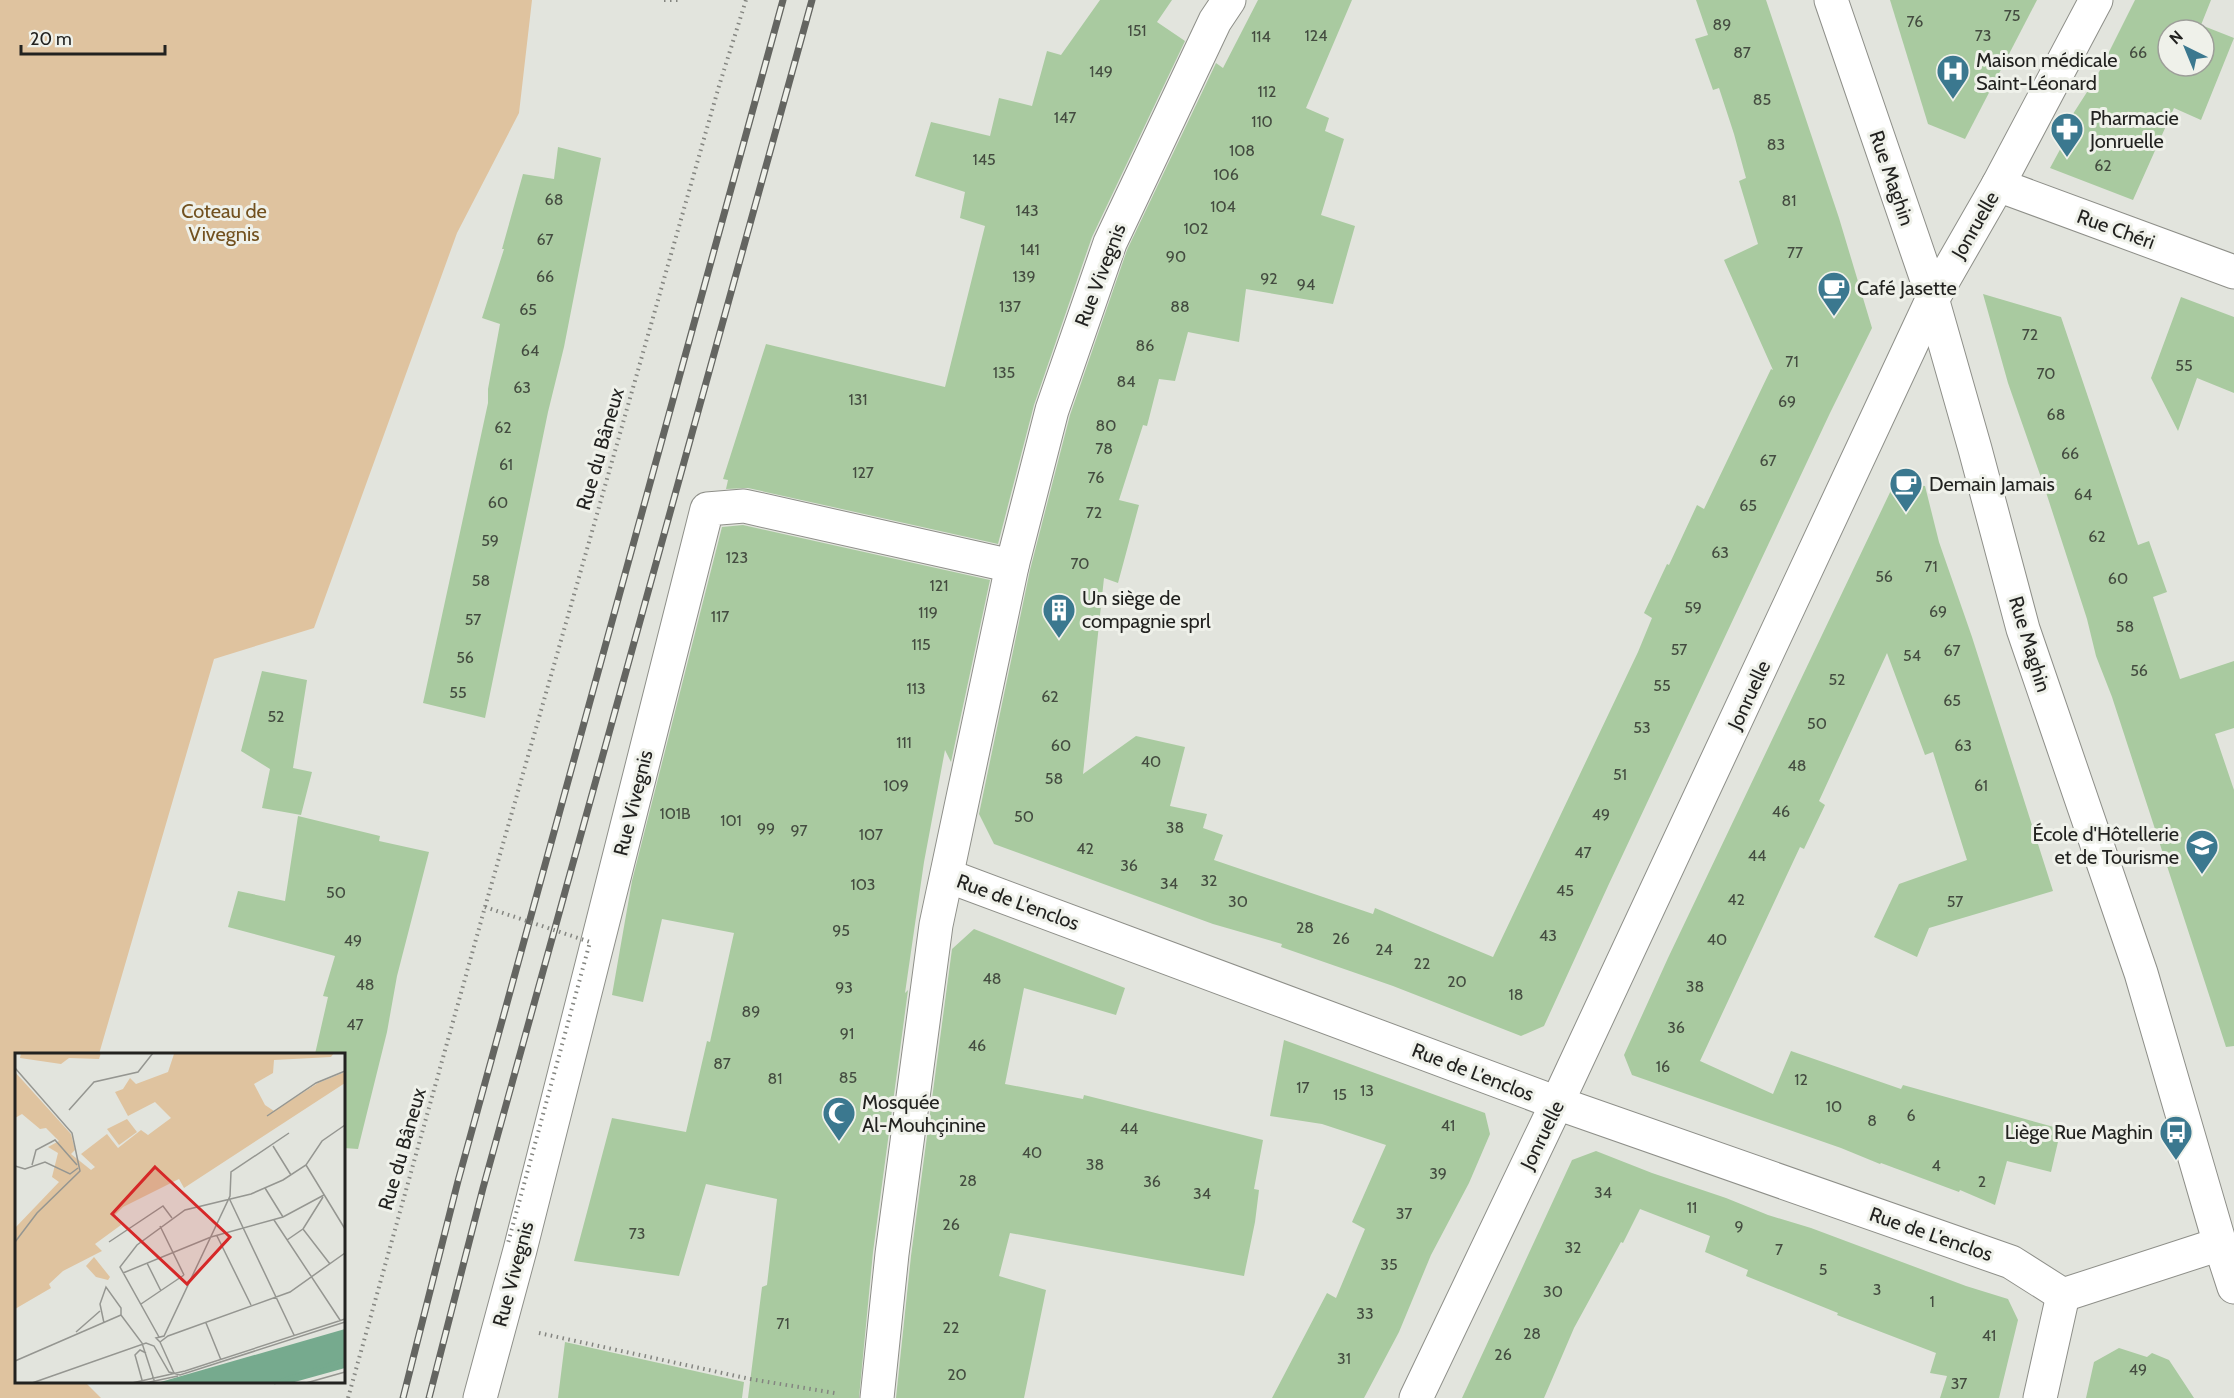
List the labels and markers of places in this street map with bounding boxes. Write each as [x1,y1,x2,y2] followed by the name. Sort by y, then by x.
[1976,48,2118,95] place label: Maison médicale Saint-Léonard
[1935,53,1971,100] hospital icon: Maison médicale Saint-Léonard
[2089,106,2179,153] place label: Pharmacie Jonruelle
[2049,111,2085,158] pharmacy icon: Pharmacie Jonruelle
[1816,270,1852,317] cafe icon: Café Jasette
[1857,276,1957,300] place label: Café Jasette
[1888,466,1924,513] cafe icon: Demain Jamais
[1929,472,2055,496] place label: Demain Jamais
[1082,586,1211,633] place label: Un siège de compagnie sprl
[1041,592,1077,639] building icon: Un siège de compagnie sprl
[2032,822,2179,869] place label: École d'Hôtellerie et de Tourisme
[2184,828,2220,875] school or university icon: École d'Hôtellerie et de Tourisme
[862,1090,986,1137] place label: Mosquée Al-Mouhçinine
[821,1095,857,1142] mosque icon: Mosquée Al-Mouhçinine
[2158,1114,2194,1161] bus stop icon: Liège Rue Maghin
[2005,1120,2153,1144] place label: Liège Rue Maghin

